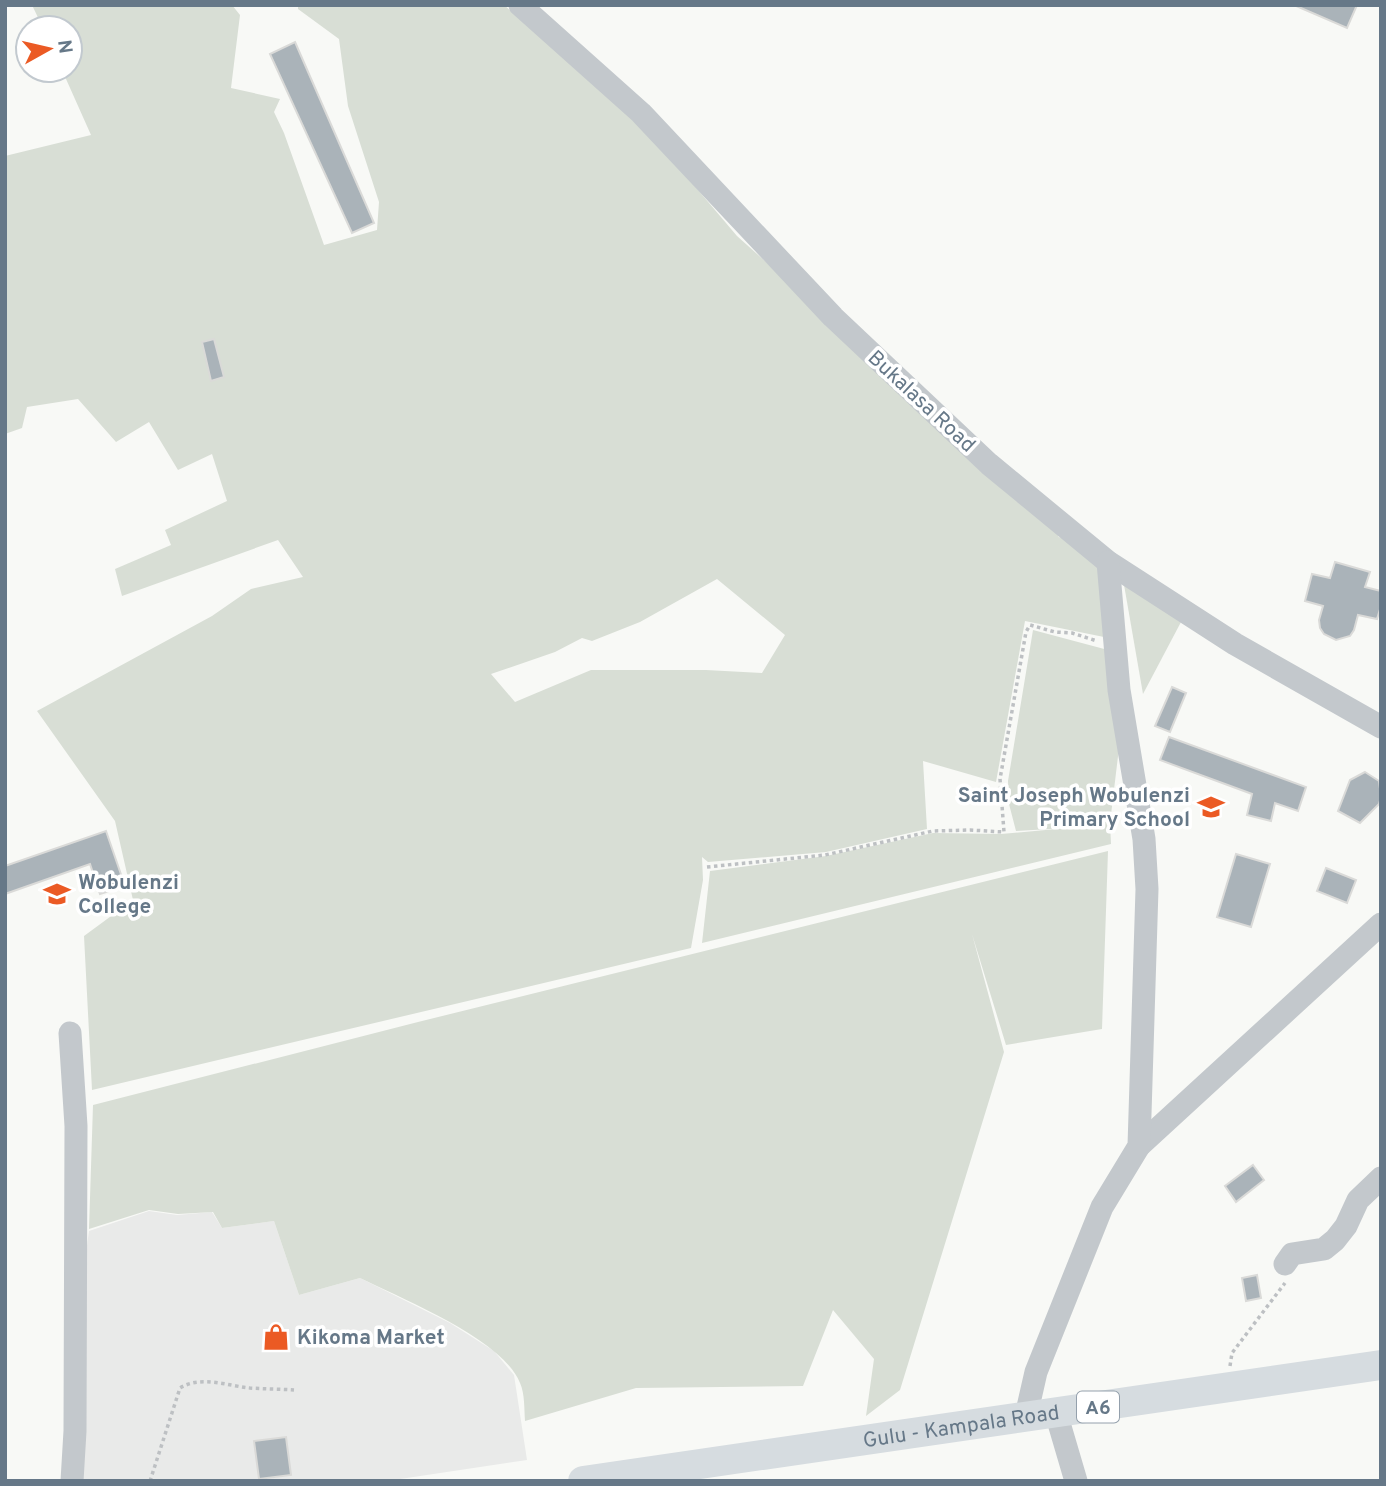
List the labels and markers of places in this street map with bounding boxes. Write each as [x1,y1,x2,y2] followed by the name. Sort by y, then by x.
[958,783,1190,834] place label: Saint Joseph Wobulenzi Primary School
[1196,792,1226,822] school or university icon: Saint Joseph Wobulenzi Primary School
[78,870,179,921] place label: Wobulenzi College
[42,879,72,909] school or university icon: Wobulenzi College
[261,1322,291,1352] shop icon: Kikoma Market
[297,1325,445,1352] place label: Kikoma Market

